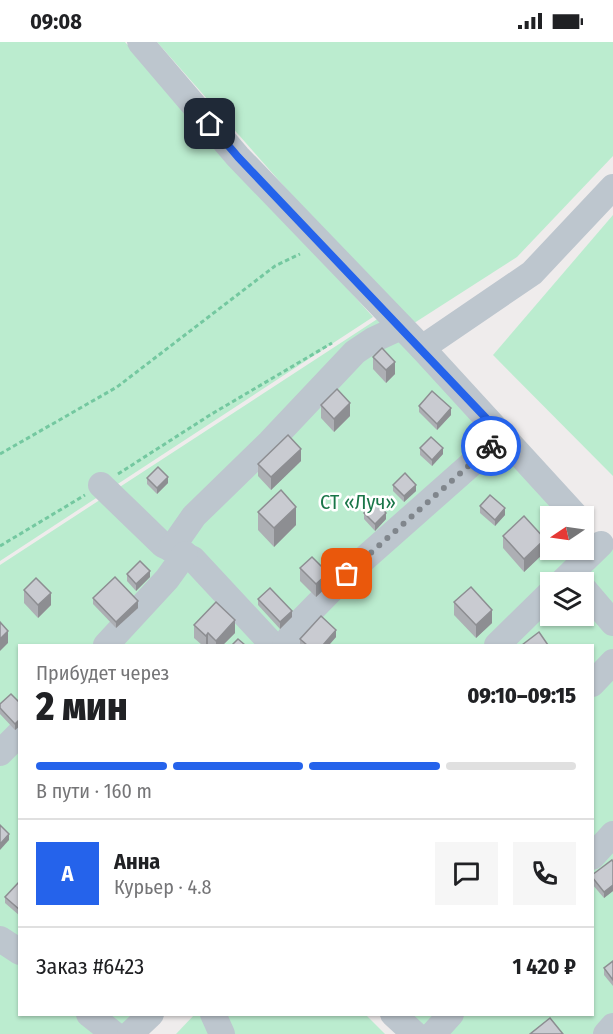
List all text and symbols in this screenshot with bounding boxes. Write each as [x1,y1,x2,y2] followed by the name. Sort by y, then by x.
[30,8,82,35] text: 09:08
[184,98,235,149] pin
[193,107,226,140] icon: home
[461,416,521,476] courier
[475,430,508,463] icon: bike
[320,490,396,514] park label: СТ «Луч»
[540,506,594,560] north arrow
[540,506,594,626] map controls
[321,548,372,599] pin
[330,557,363,590] icon: bag
[540,572,594,626] button: layers
[36,661,169,685] text: Прибудет через
[467,682,576,709] text: 09:10–09:15
[36,684,128,730] text: 2 мин
[36,779,152,803] text: В пути · 160 m
[435,842,498,905] button: chat
[513,842,576,905] button: phone
[114,848,160,875] text: Анна
[62,860,73,887] text: А
[114,875,211,899] text: Курьер · 4.8
[36,953,144,980] text: Заказ #6423
[512,953,576,980] text: 1 420 ₽

